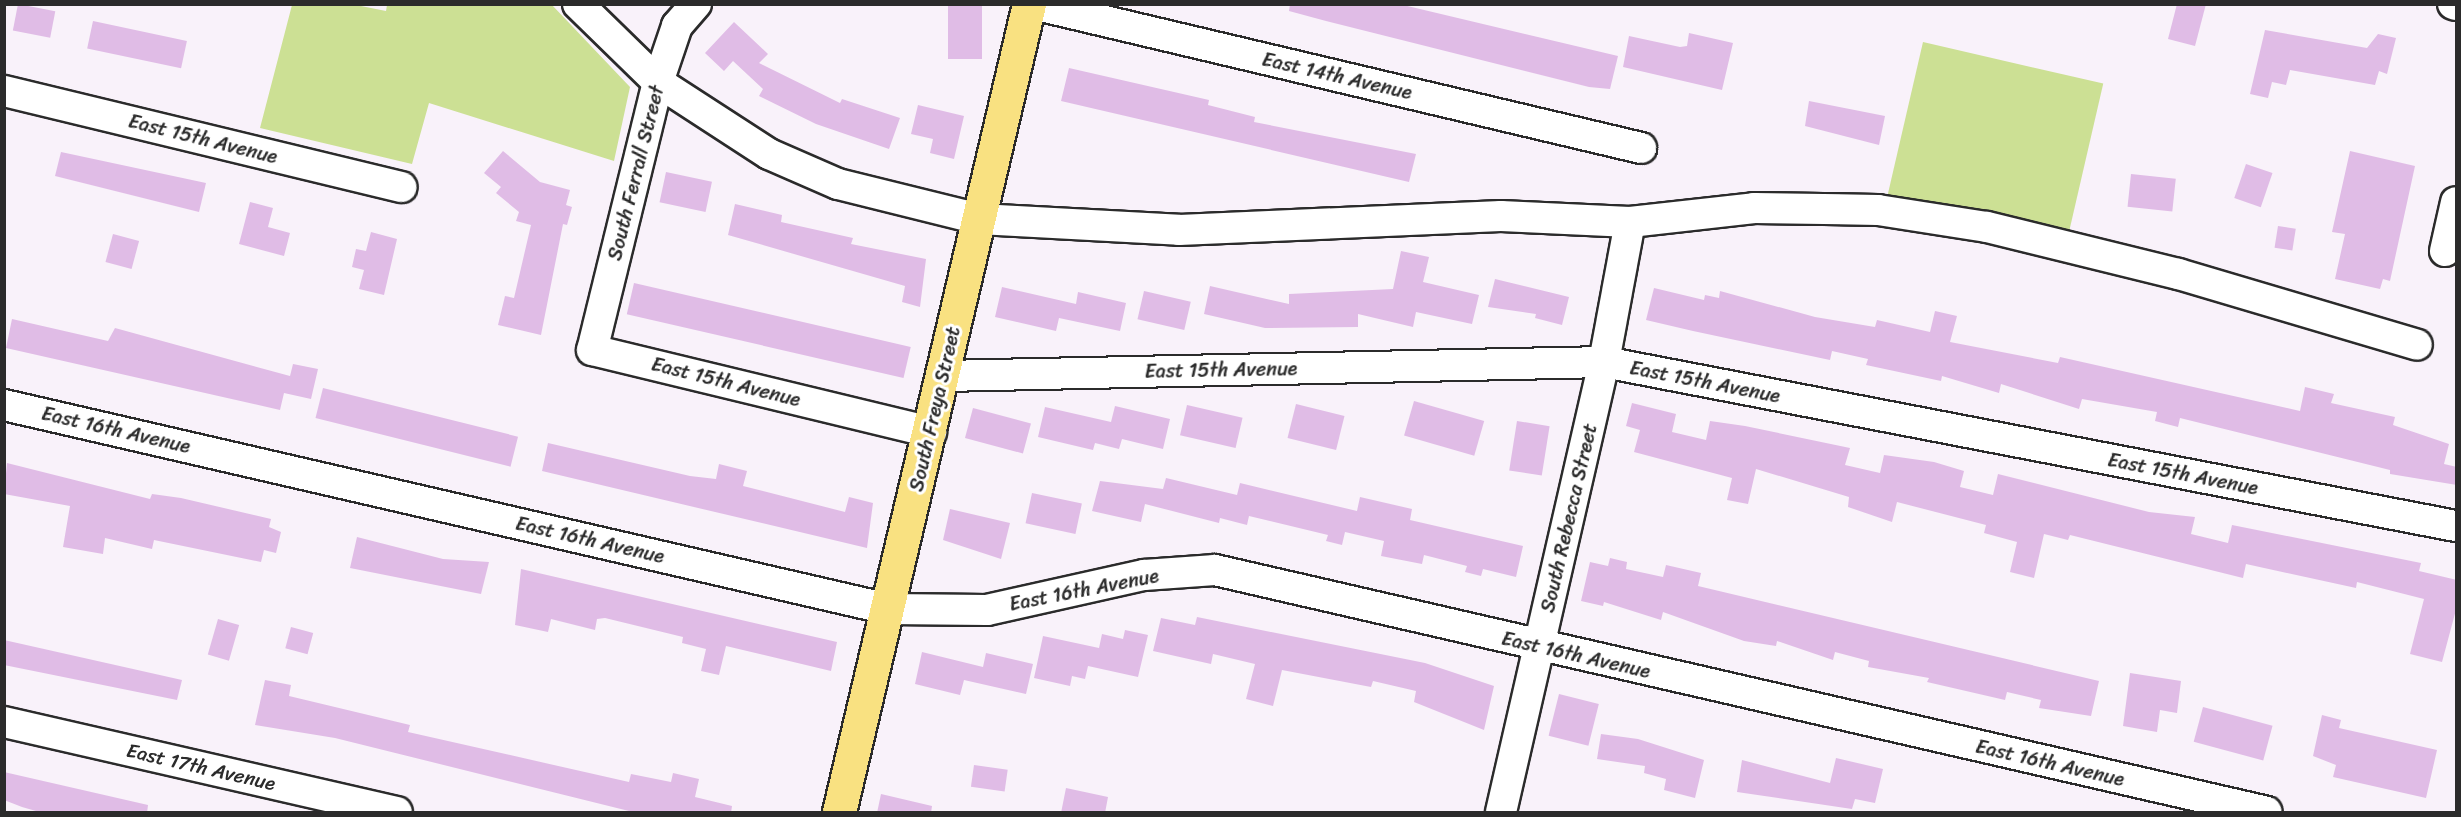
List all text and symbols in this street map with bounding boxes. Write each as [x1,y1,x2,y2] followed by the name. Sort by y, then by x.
[1259,47,1415,105] street label: East 14th Avenue
[603,83,669,263] street label: South Ferrall Street
[126,109,280,169] street label: East 15th Avenue
[904,323,966,495] street label: South Freya Street
[649,352,803,412] street label: East 15th Avenue
[1627,356,1783,408] street label: East 15th Avenue
[1144,357,1298,383] street label: East 15th Avenue
[39,401,193,459] street label: East 16th Avenue
[1535,420,1603,616] street label: South Rebecca Street
[2105,448,2261,500] street label: East 15th Avenue
[513,511,667,569] street label: East 16th Avenue
[1007,564,1161,616] street label: East 16th Avenue
[1499,626,1653,684] street label: East 16th Avenue
[1973,734,2127,792] street label: East 16th Avenue
[124,738,278,796] street label: East 17th Avenue

